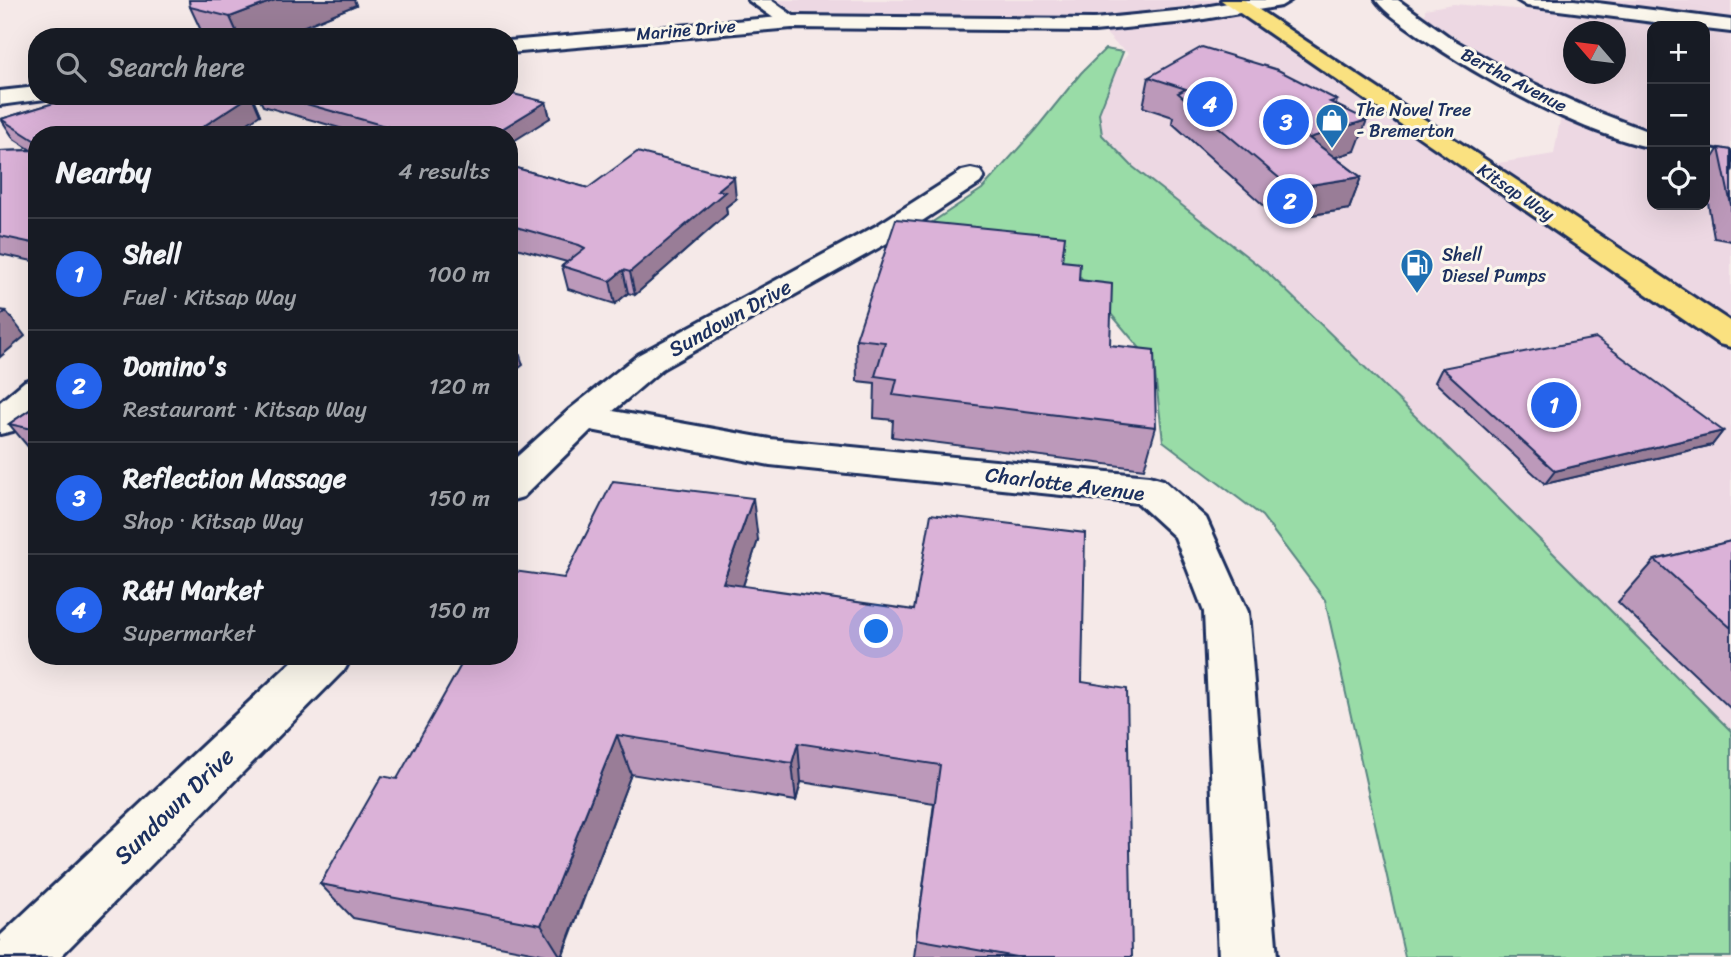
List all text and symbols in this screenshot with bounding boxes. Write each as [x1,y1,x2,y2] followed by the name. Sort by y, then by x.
[635,10,737,50] street label: Marine Drive
[1563,21,1626,84] north arrow
[1647,21,1710,210] map controls
[1647,21,1710,84] button: +
[28,28,518,105] search box
[1455,39,1573,121] street label: Bertha Avenue
[108,44,245,90] text: Search here
[52,48,90,86] icon: search
[1187,78,1233,130] pin: 4
[1647,84,1710,147] button: −
[1356,94,1471,147] place label: The Novel Tree - Bremerton
[1263,96,1309,148] pin: 3
[1313,101,1351,150] shop icon: The Novel Tree - Bremerton
[56,145,151,199] text: Nearby
[1647,147,1710,210] button: locate
[398,151,490,192] text: 4 results
[1471,154,1562,230] street label: Kitsap Way
[1267,175,1313,227] pin: 2
[123,231,181,277] text: Shell
[1442,239,1547,292] place label: Shell Diesel Pumps
[1398,246,1436,295] fuel station icon: Shell Diesel Pumps
[74,254,84,295] text: 1
[427,254,490,295] text: 100 m
[661,268,799,368] street label: Sundown Drive
[123,277,296,318] text: Fuel · Kitsap Way
[123,343,226,389] text: Domino's
[72,366,86,407] text: 2
[429,366,490,407] text: 120 m
[1531,379,1577,431] pin: 1
[123,389,367,430] text: Restaurant · Kitsap Way
[123,455,346,501] text: Reflection Massage
[983,455,1147,513] street label: Charlotte Avenue
[73,478,85,519] text: 3
[428,478,490,519] text: 150 m
[123,501,303,542] text: Shop · Kitsap Way
[123,567,263,613] text: R&H Market
[72,590,86,631] text: 4
[428,590,490,631] text: 150 m
[123,613,255,654] text: Supermarket
[859,614,893,648] your location
[103,737,245,875] street label: Sundown Drive

